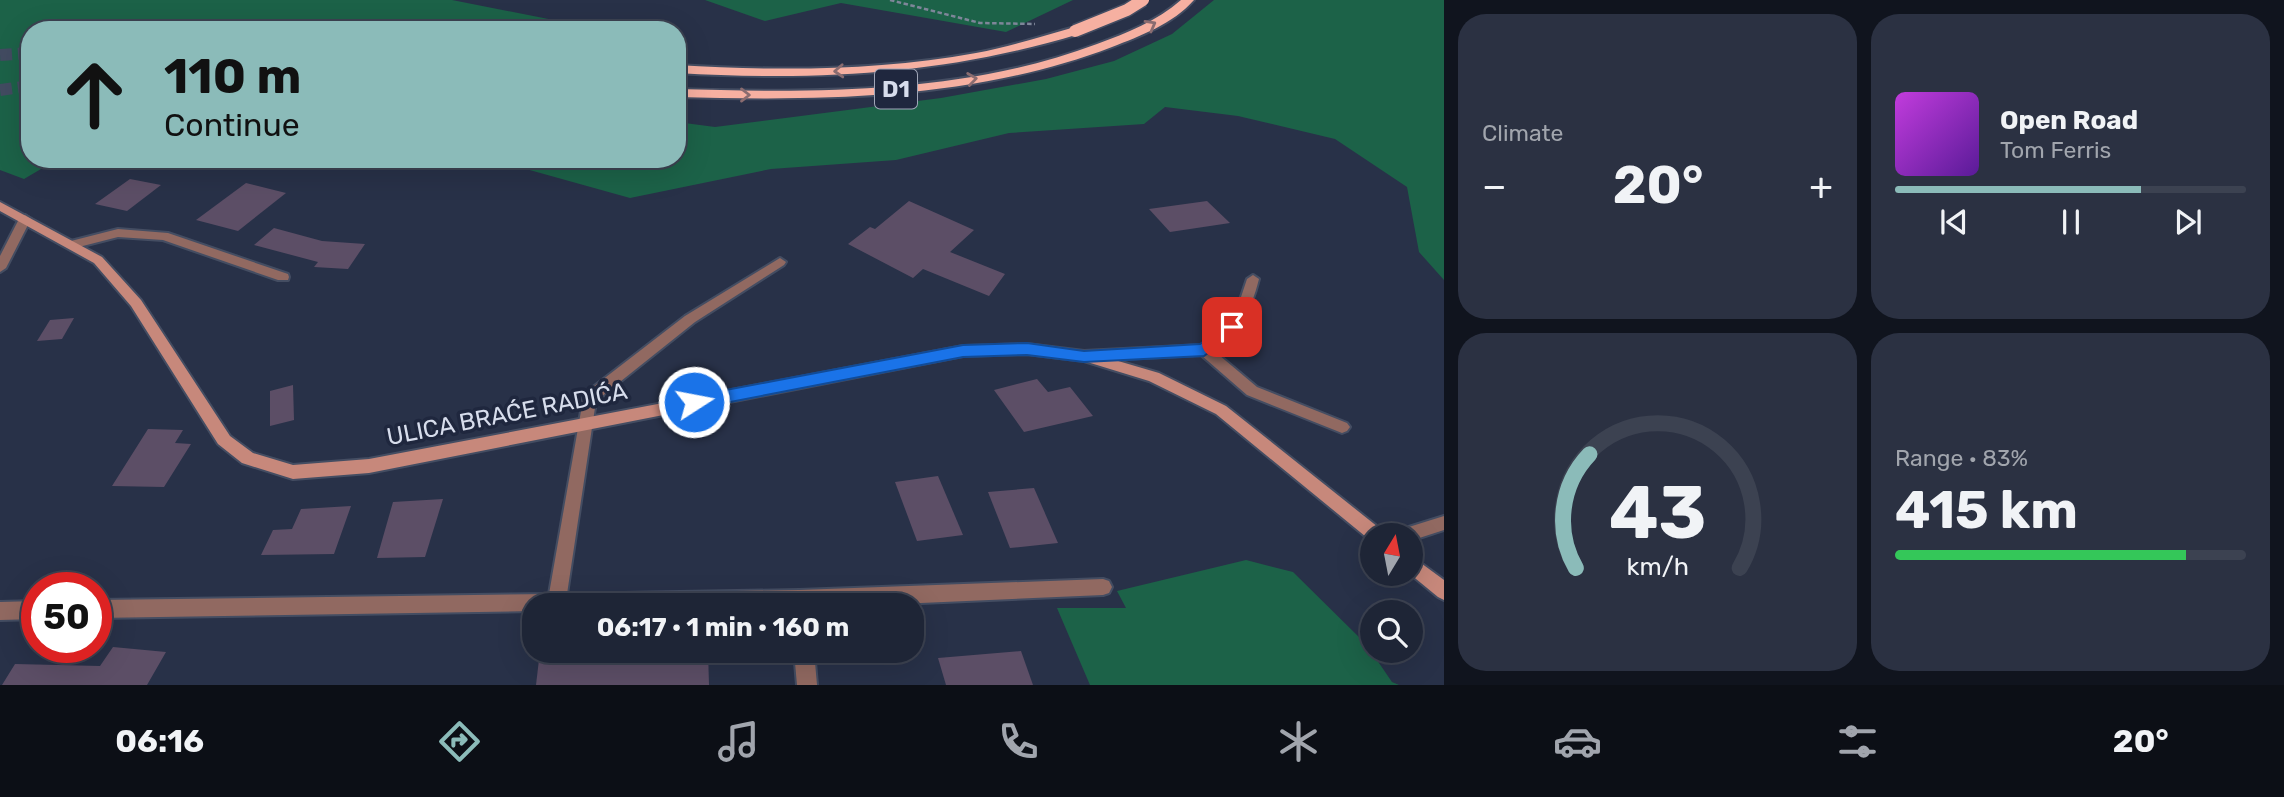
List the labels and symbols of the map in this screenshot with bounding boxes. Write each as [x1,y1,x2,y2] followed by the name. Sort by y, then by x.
[1144,20,1156,33] one-way arrow
[833,63,844,78] one-way arrow
[875,69,917,108] road number: D1
[966,72,978,87] one-way arrow
[741,87,751,103] one-way arrow
[1202,297,1262,357] pin
[657,365,731,439] position arrow
[384,377,630,451] street label: ULICA BRAĆE RADIĆA
[1360,523,1423,586] north arrow
[21,572,112,663] speed limit sign: 50

